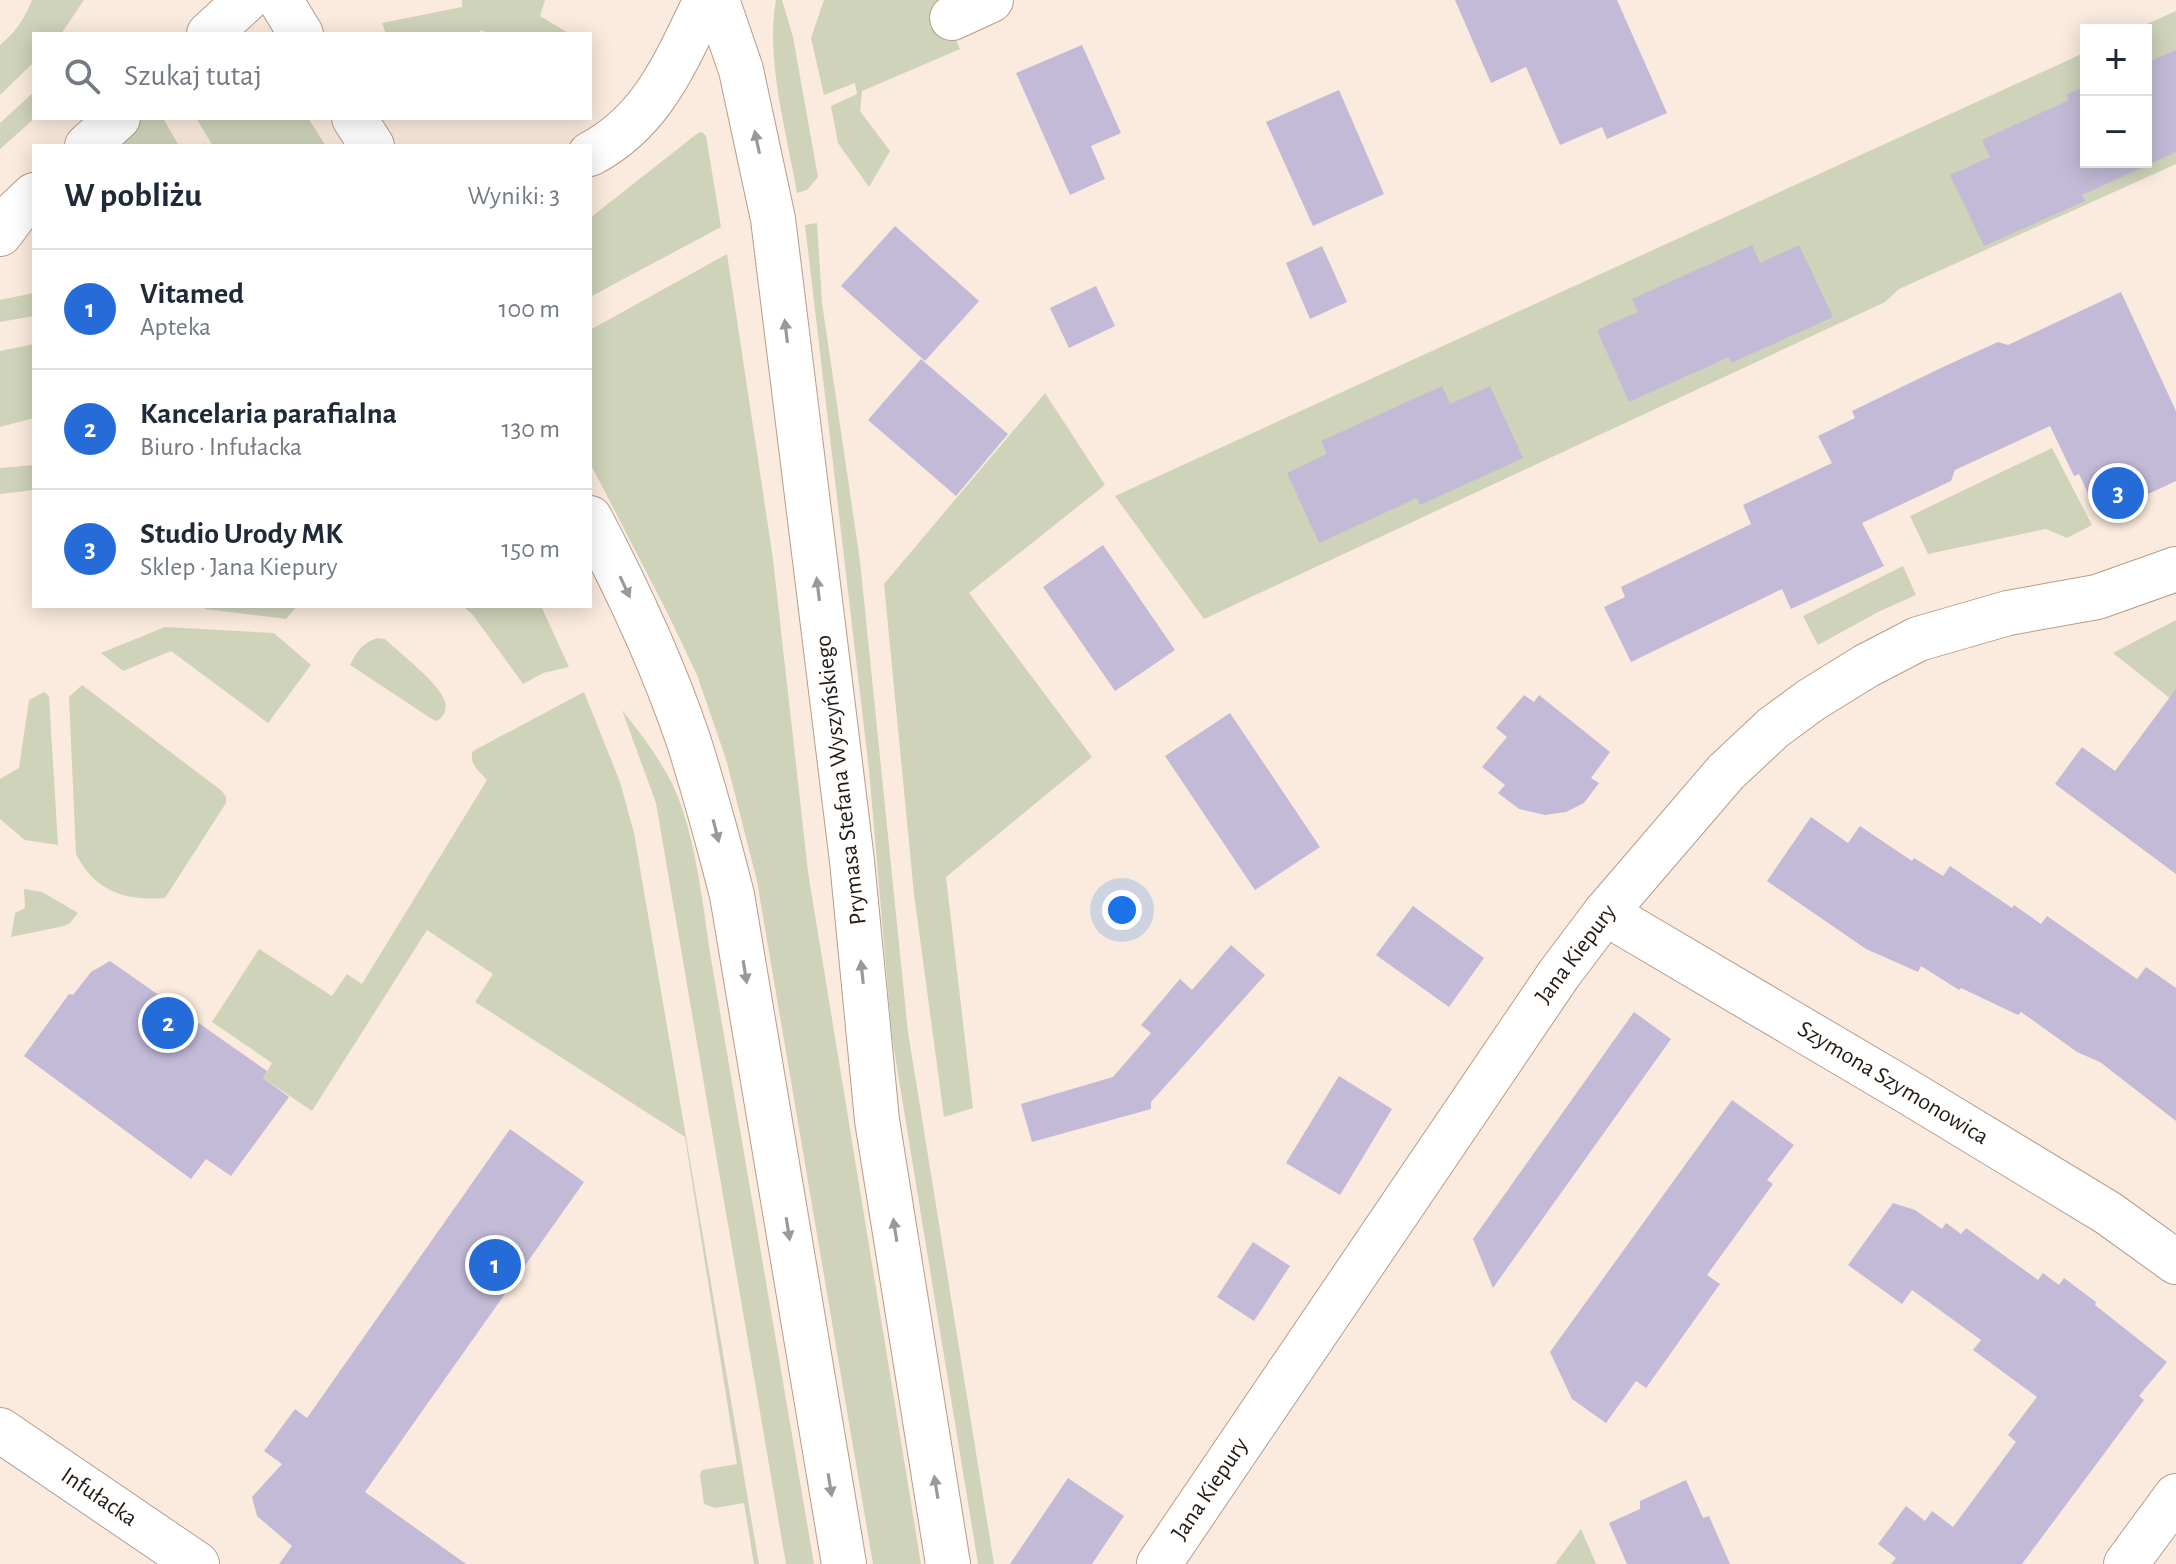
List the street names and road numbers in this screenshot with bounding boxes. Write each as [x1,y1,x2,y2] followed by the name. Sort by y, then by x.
[811,634,871,926] street label: Prymasa Stefana Wyszyńskiego
[1531,900,1621,1008] street label: Jana Kiepury
[1793,1017,1993,1149] street label: Szymona Szymonowica
[1167,1433,1253,1545] street label: Jana Kiepury
[57,1463,141,1531] street label: Infułacka

